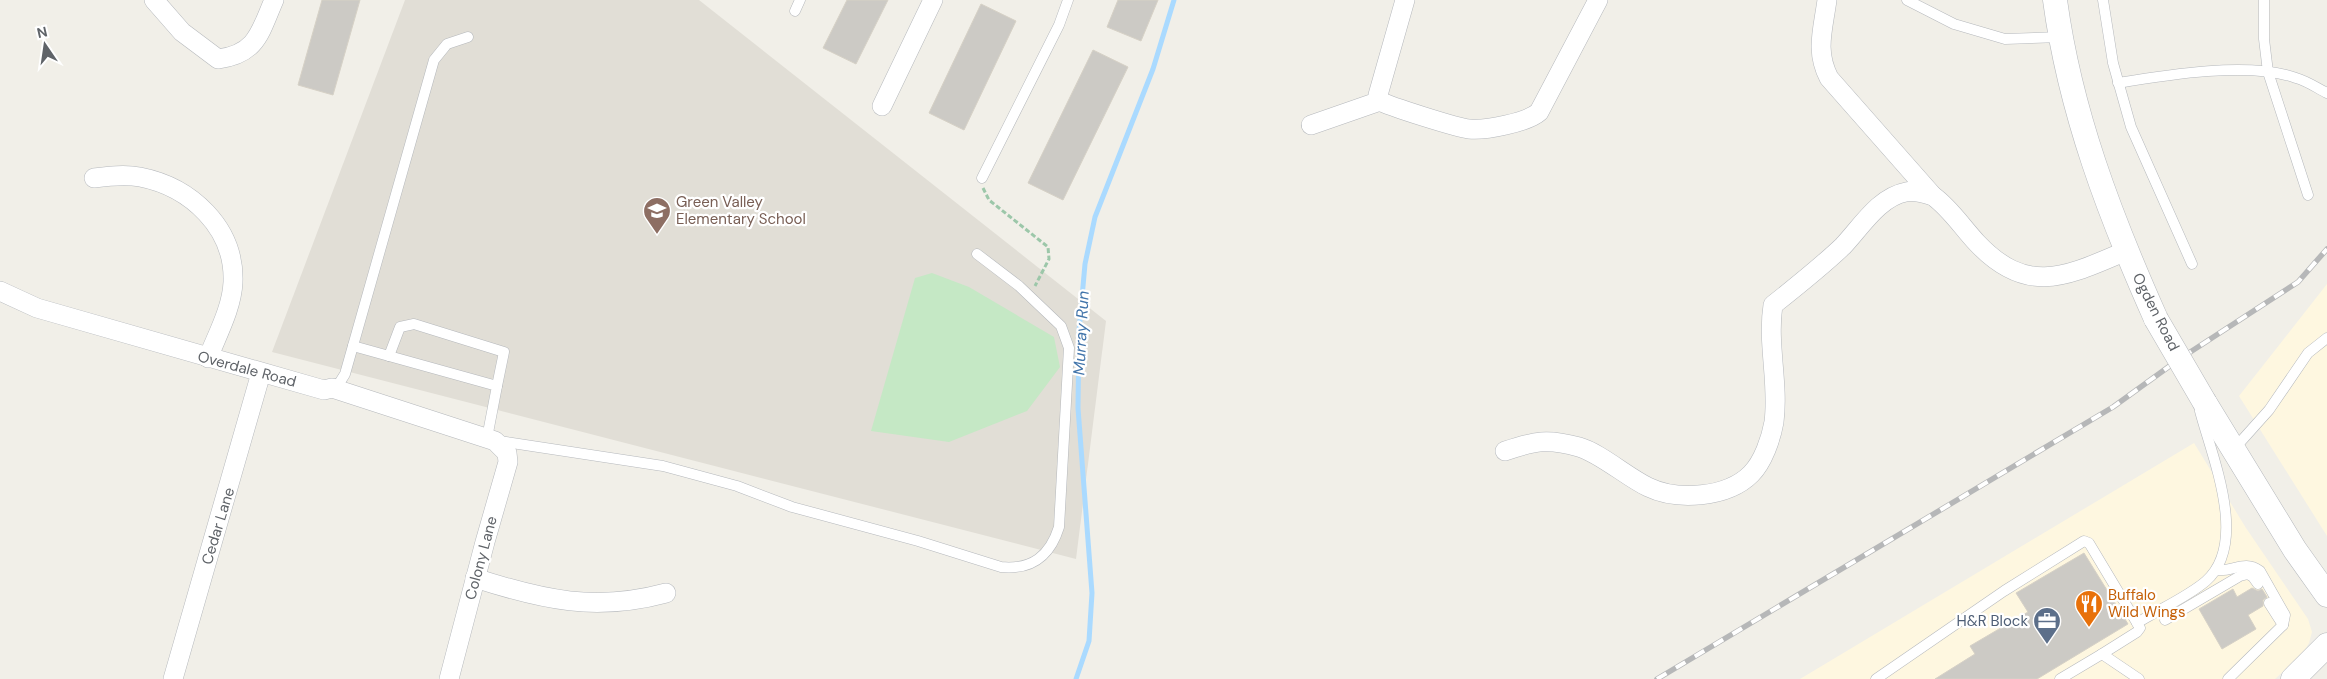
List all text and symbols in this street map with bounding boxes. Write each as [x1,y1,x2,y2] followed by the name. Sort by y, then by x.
[20,20,70,70] north arrow
[35,22,49,42] text: N
[676,192,806,229] place label: Green Valley Elementary School
[642,196,672,235] school or university icon: Green Valley Elementary School
[2128,270,2184,354] street label: Ogden Road
[1068,290,1094,376] water label: Murray Run
[195,346,299,392] street label: Overdale Road
[197,485,239,567] street label: Cedar Lane
[460,514,502,602] street label: Colony Lane
[2108,585,2186,622] place label: Buffalo Wild Wings
[2074,589,2104,628] restaurant icon: Buffalo Wild Wings
[2032,606,2062,645] office icon: H&R Block
[1956,611,2028,631] place label: H&R Block

